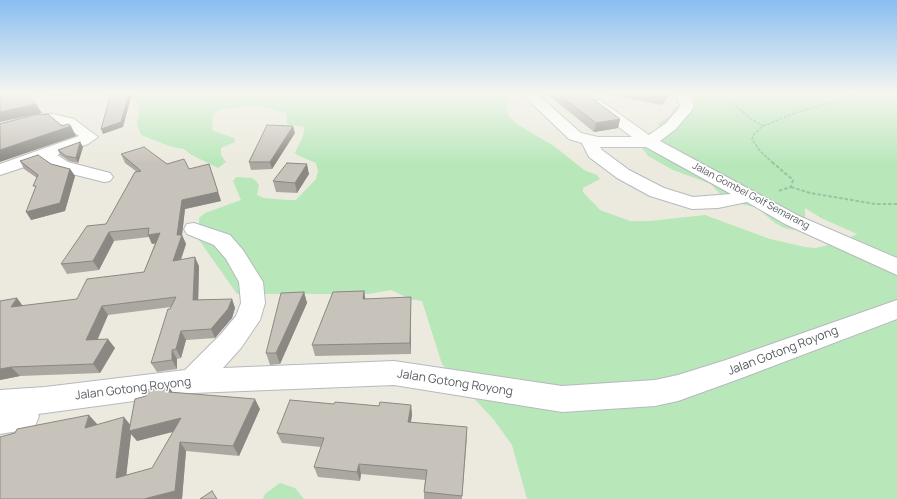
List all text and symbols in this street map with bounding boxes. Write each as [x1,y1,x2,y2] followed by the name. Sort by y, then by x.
[690,160,812,232] street label: Jalan Gombel Golf Semarang
[726,323,840,379] street label: Jalan Gotong Royong
[396,367,514,399] street label: Jalan Gotong Royong
[74,375,192,403] street label: Jalan Gotong Royong

